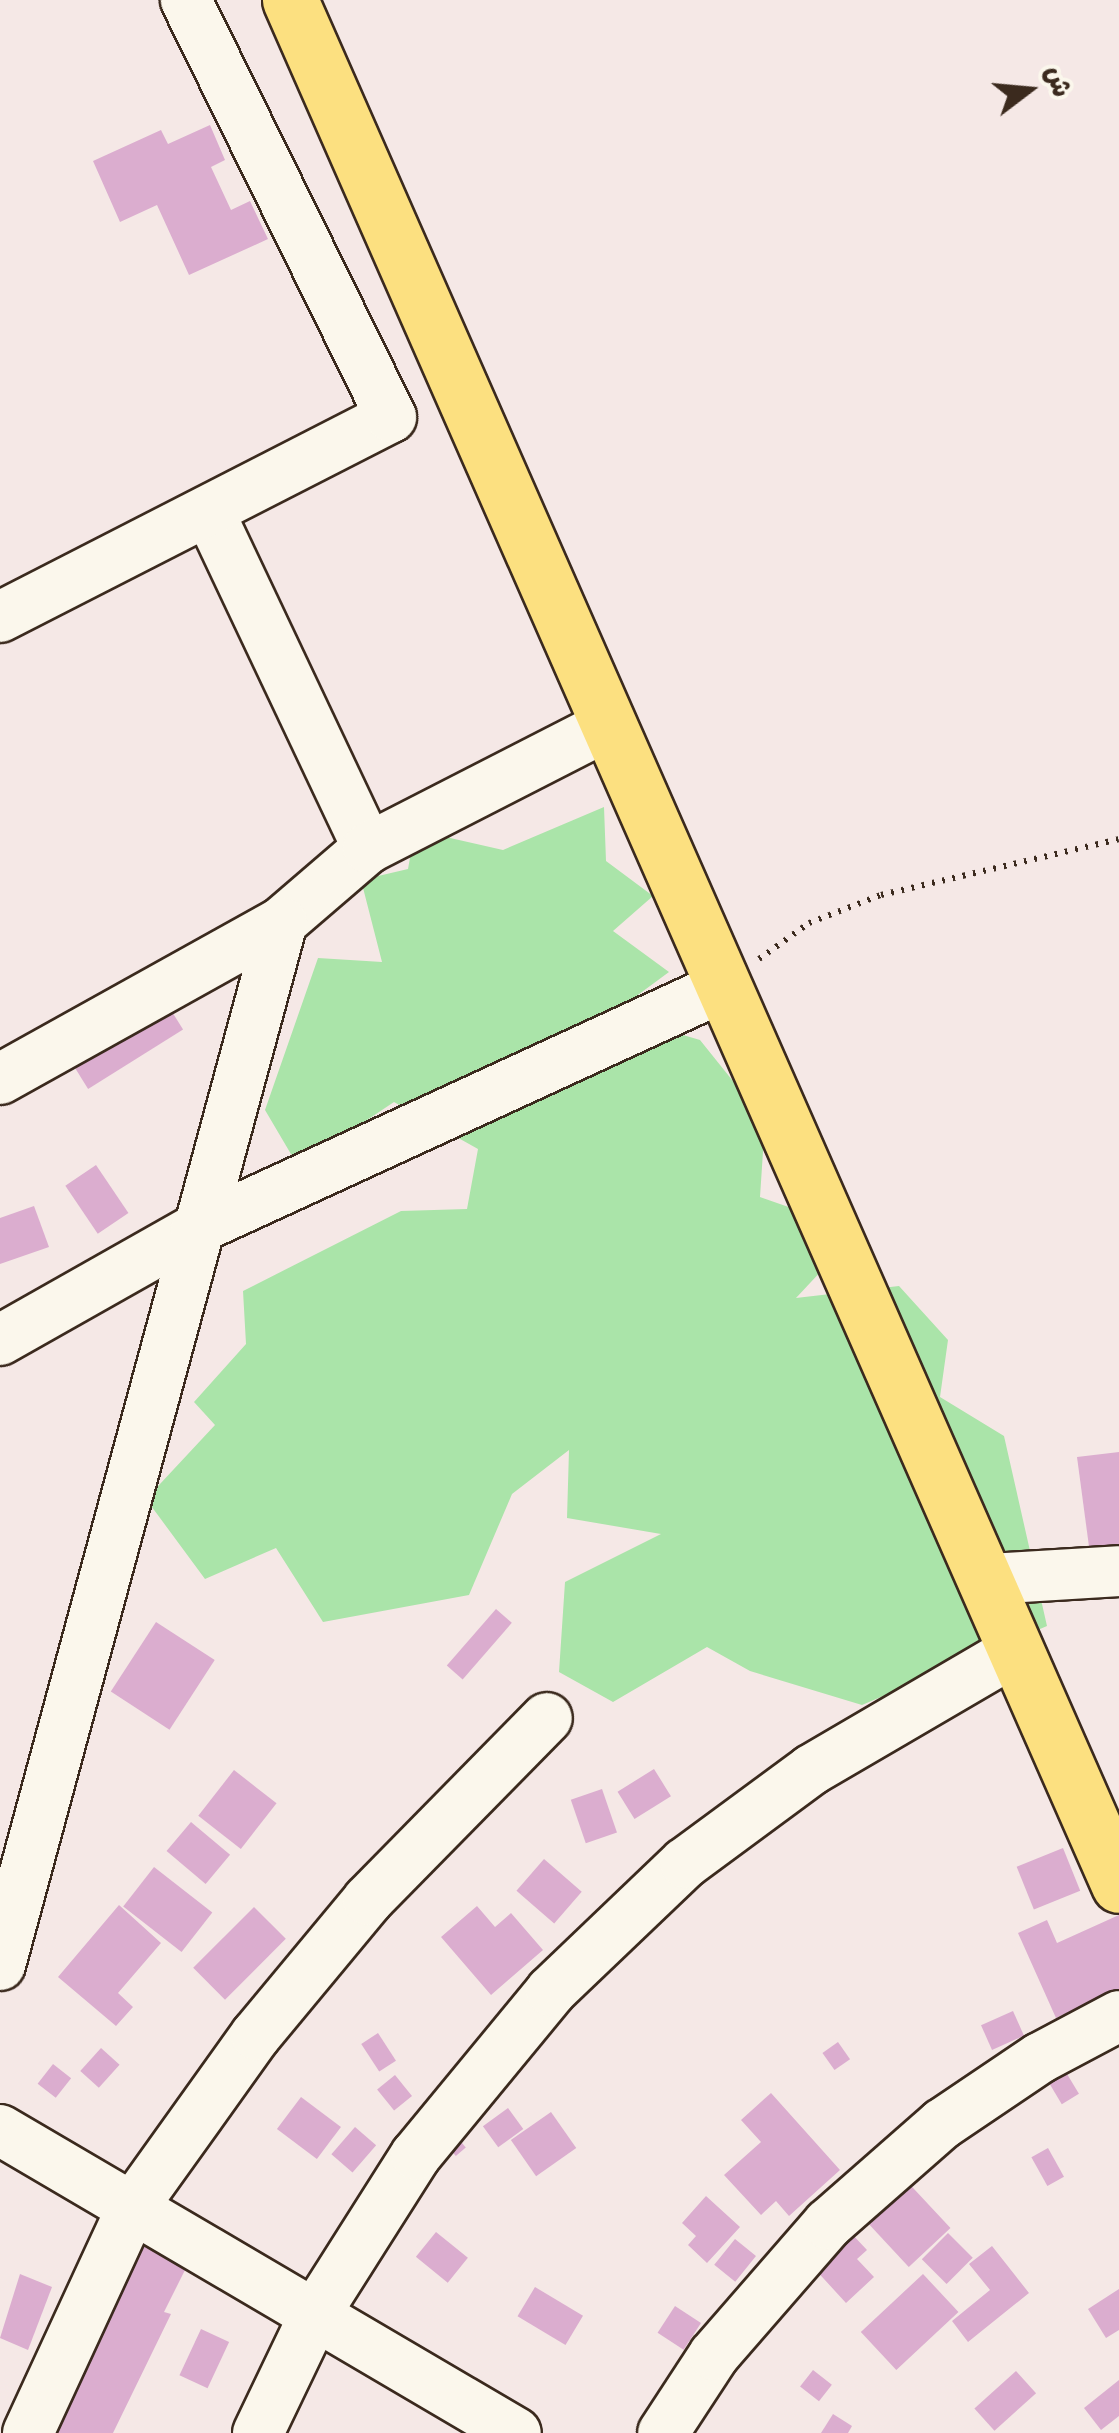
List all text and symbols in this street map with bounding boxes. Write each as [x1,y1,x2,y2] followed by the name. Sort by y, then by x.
[979,40,1079,140] north arrow
[1038,62,1078,101] text: ش

